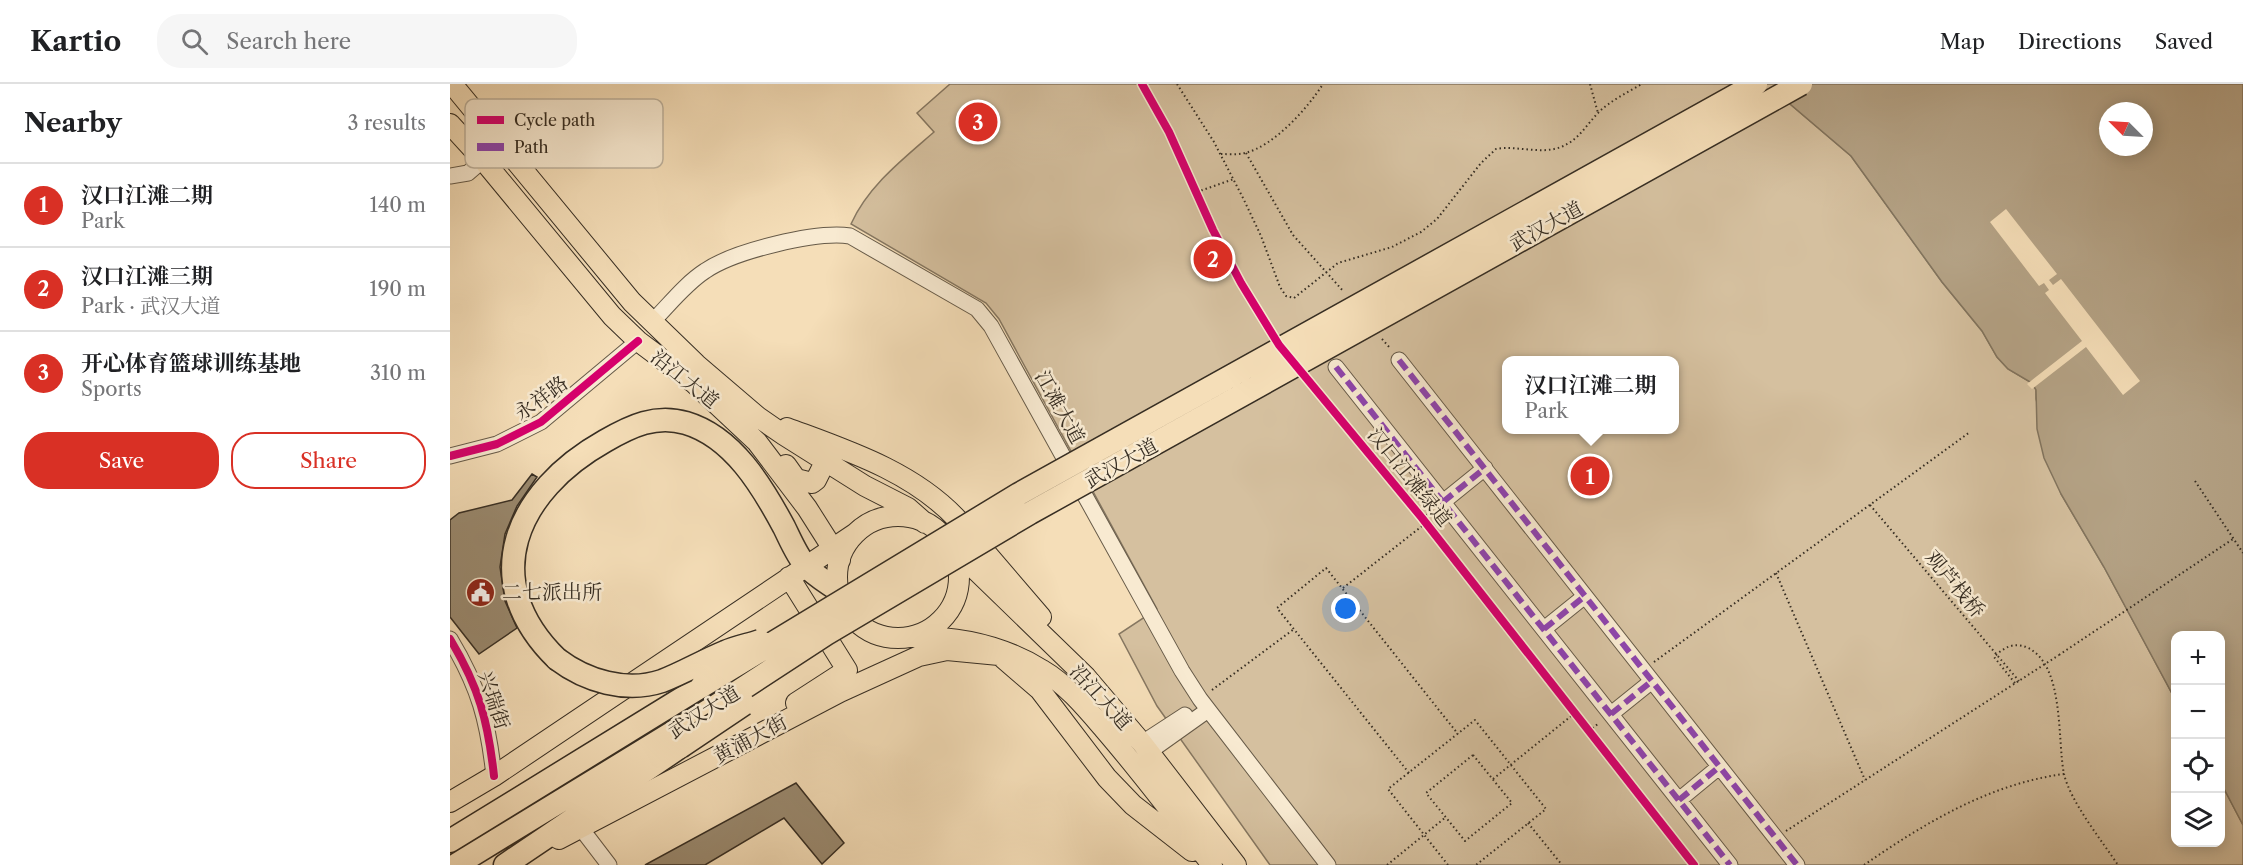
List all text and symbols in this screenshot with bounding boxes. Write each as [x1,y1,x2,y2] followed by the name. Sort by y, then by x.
[157,14,577,68] search box
[30,24,121,58] text: Kartio
[178,25,211,58] icon: search
[226,28,351,55] text: Search here
[1940,29,1985,54] text: Map
[2018,29,2122,54] text: Directions
[2155,29,2213,54] text: Saved
[465,99,663,168] legend
[958,99,998,144] pin: 3
[2099,102,2153,156] north arrow
[24,107,122,139] text: Nearby
[514,110,595,130] text: Cycle path
[348,111,426,135] text: 3 results
[514,137,548,157] text: Path
[81,182,213,209] text: 汉口江滩二期
[39,193,48,217] text: 1
[369,193,426,217] text: 140 m
[1505,196,1587,256] street label: 武汉大道
[81,209,124,233] text: Park
[1194,236,1233,282] pin: 2
[81,263,213,290] text: 汉口江滩三期
[38,277,49,301] text: 2
[369,277,426,301] text: 190 m
[81,294,220,318] text: Park · 武汉大道
[646,345,724,413] street label: 沿江大道
[81,350,301,377] text: 开心体育篮球训练基地
[1502,356,1679,434] popup
[38,361,49,385] text: 3
[370,361,426,385] text: 310 m
[1030,366,1090,448] street label: 江滩大道
[510,371,572,425] street label: 永祥路
[1524,372,1657,399] text: 汉口江滩二期
[81,377,142,401] text: Sports
[1524,399,1568,423] text: Park
[1363,423,1457,531] street label: 汉口江滩绿道
[24,432,219,489] button: Save
[231,432,426,489] button: Share
[1080,433,1162,493] street label: 武汉大道
[1570,454,1610,498] pin: 1
[1920,546,1990,622] street label: 观芦栈桥
[465,576,497,608] public building icon: 二七派出所
[502,580,602,604] place label: 二七派出所
[1331,594,1360,623] your location
[2171,631,2225,847] map controls
[2171,631,2225,685] button: +
[1065,659,1137,735] street label: 沿江大道
[473,668,515,732] street label: 兴瑞街
[664,681,744,743] street label: 武汉大道
[2171,685,2225,739] button: −
[709,710,791,768] street label: 黄浦大街
[2171,739,2225,793] button: locate
[2171,793,2225,847] button: layers

